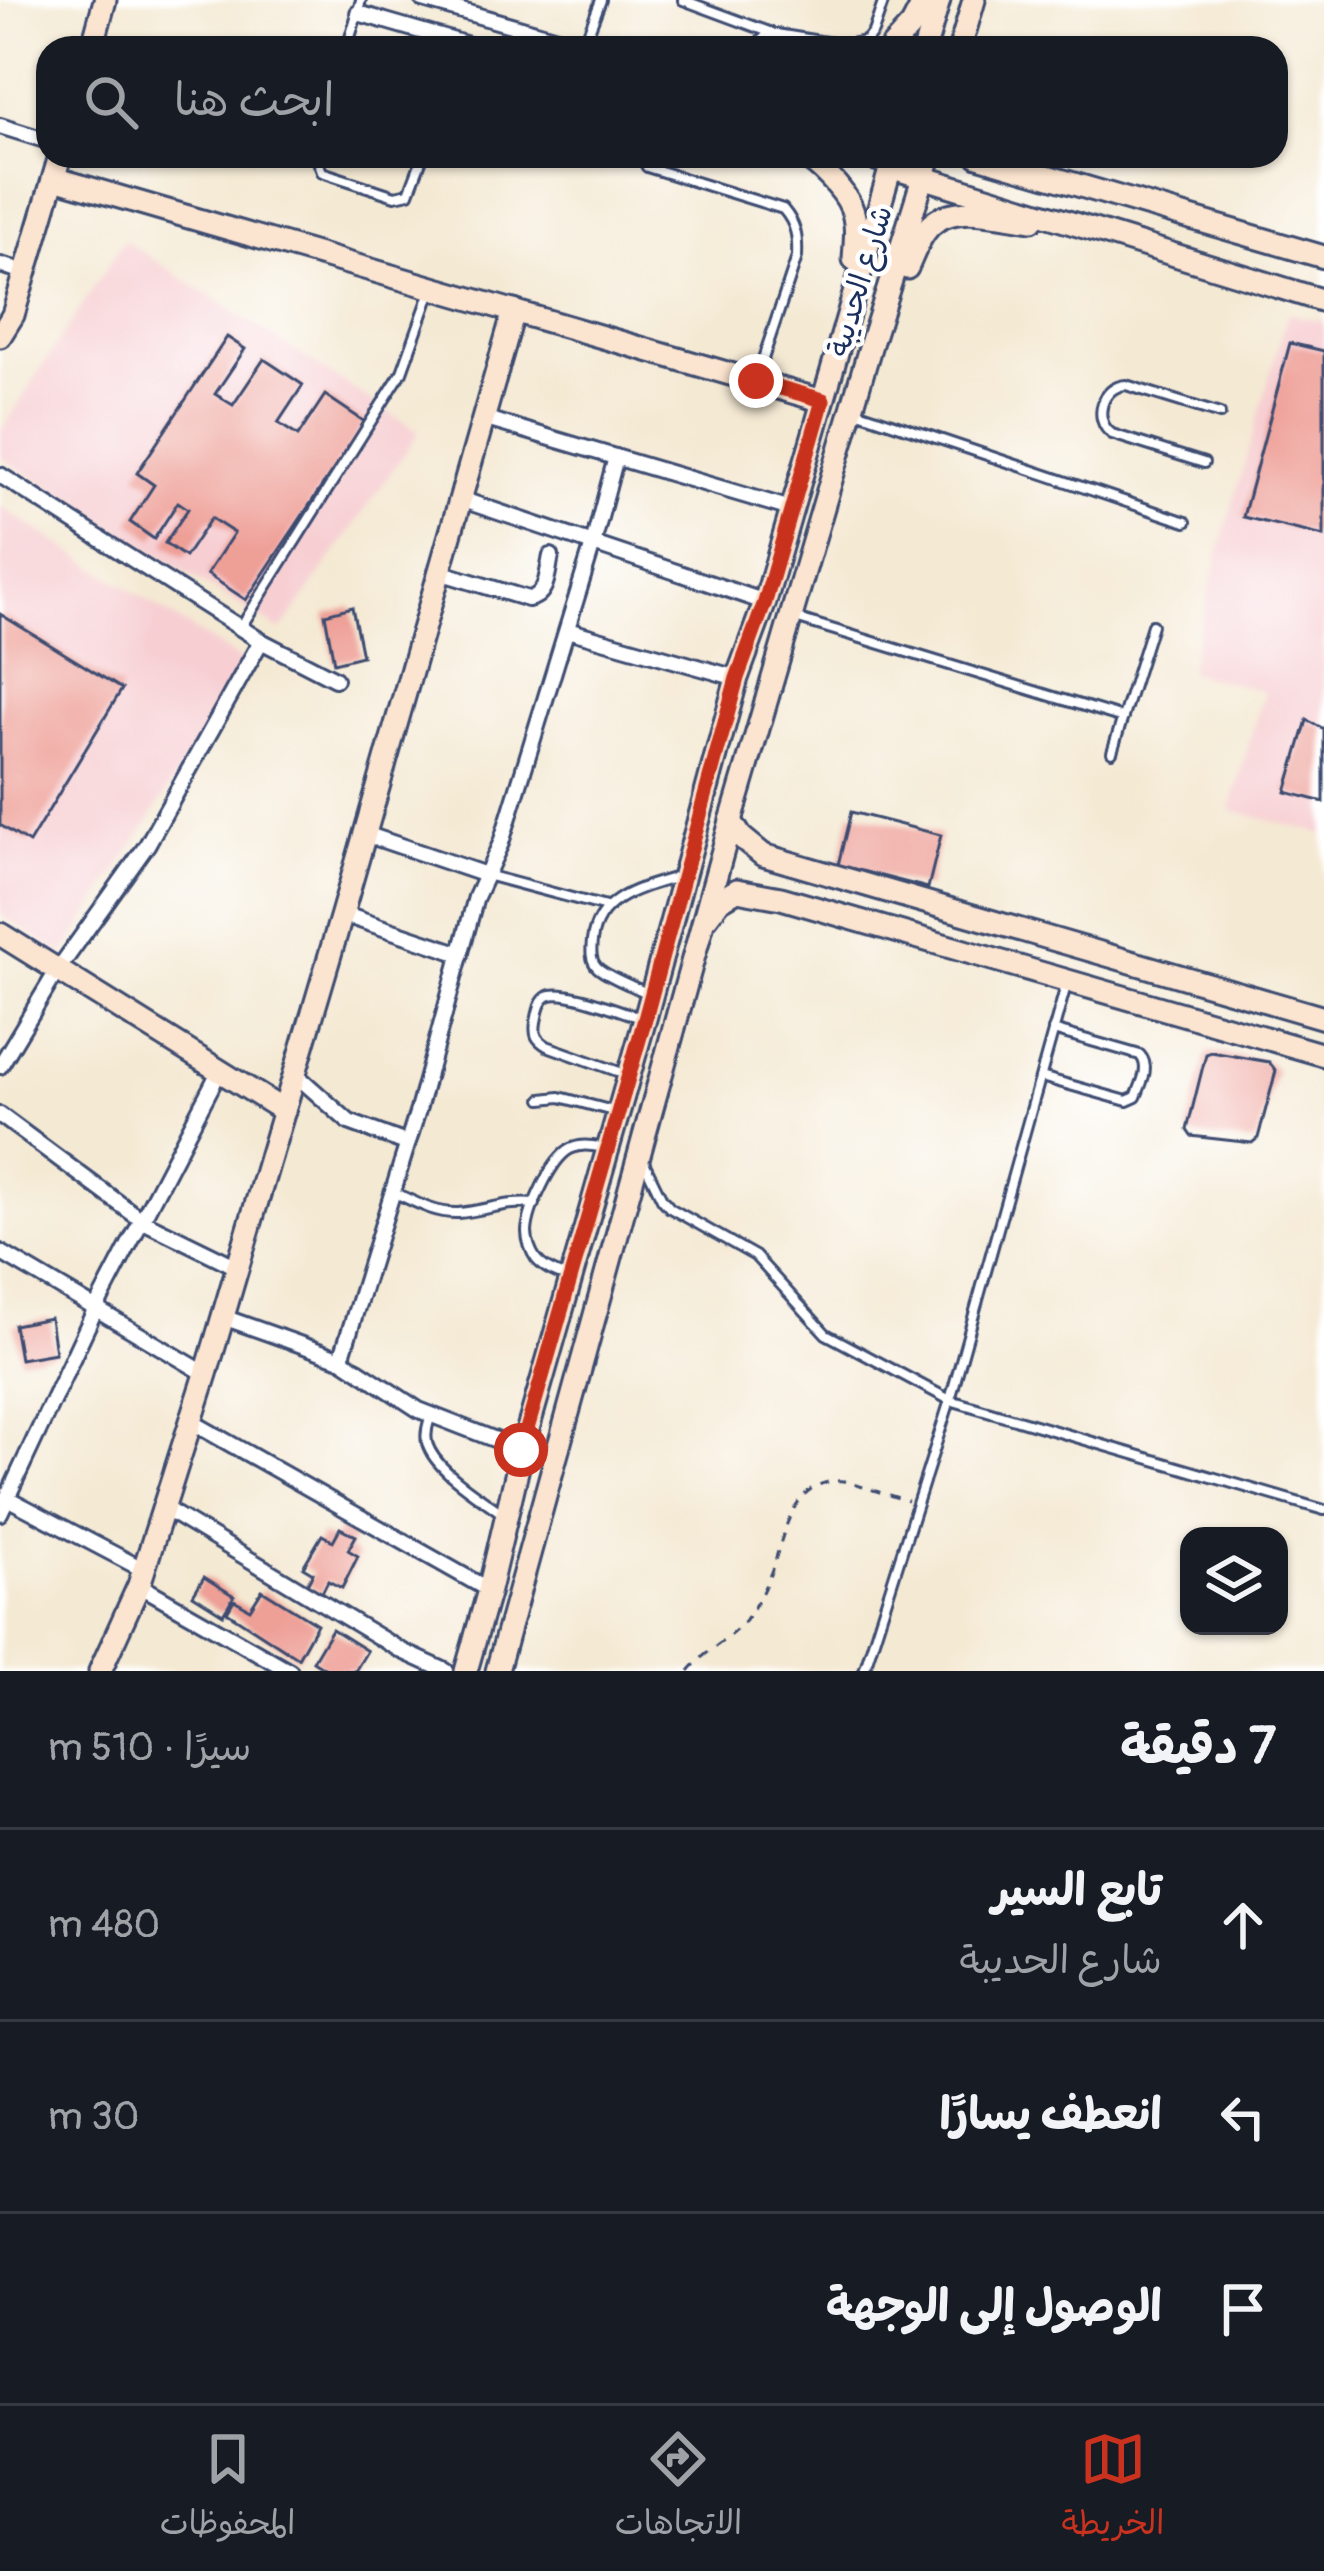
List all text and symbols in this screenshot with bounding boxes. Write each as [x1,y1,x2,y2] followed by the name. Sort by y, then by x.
[36,36,1288,168] search box
[78,69,144,135] icon: search
[174,73,334,129] text: ابحث هنا
[820,201,903,362] street label: شارع الحديبة
[729,354,783,408] route end
[494,1423,548,1477] route start
[1180,1527,1288,1635] map controls
[1180,1527,1288,1635] button: layers
[1120,1715,1276,1779] text: 7 دقيقة
[48,1723,252,1772] text: سيرًا · 510 m
[992,1863,1162,1919] text: تابع السير
[1210,1892,1276,1958] icon: ahead
[48,1900,160,1949] text: 480 m
[959,1936,1162,1985] text: شارع الحديبة
[1210,2084,1276,2150] icon: left
[940,2087,1162,2143] text: انعطف يسارًا
[48,2092,140,2141] text: 30 m
[1210,2276,1276,2342] icon: arrive
[826,2279,1162,2335] text: الوصول إلى الوجهة
[160,2426,296,2552] tab: المحفوظات
[615,2426,742,2552] tab: الاتجاهات
[1061,2426,1164,2552] tab: الخريطة

